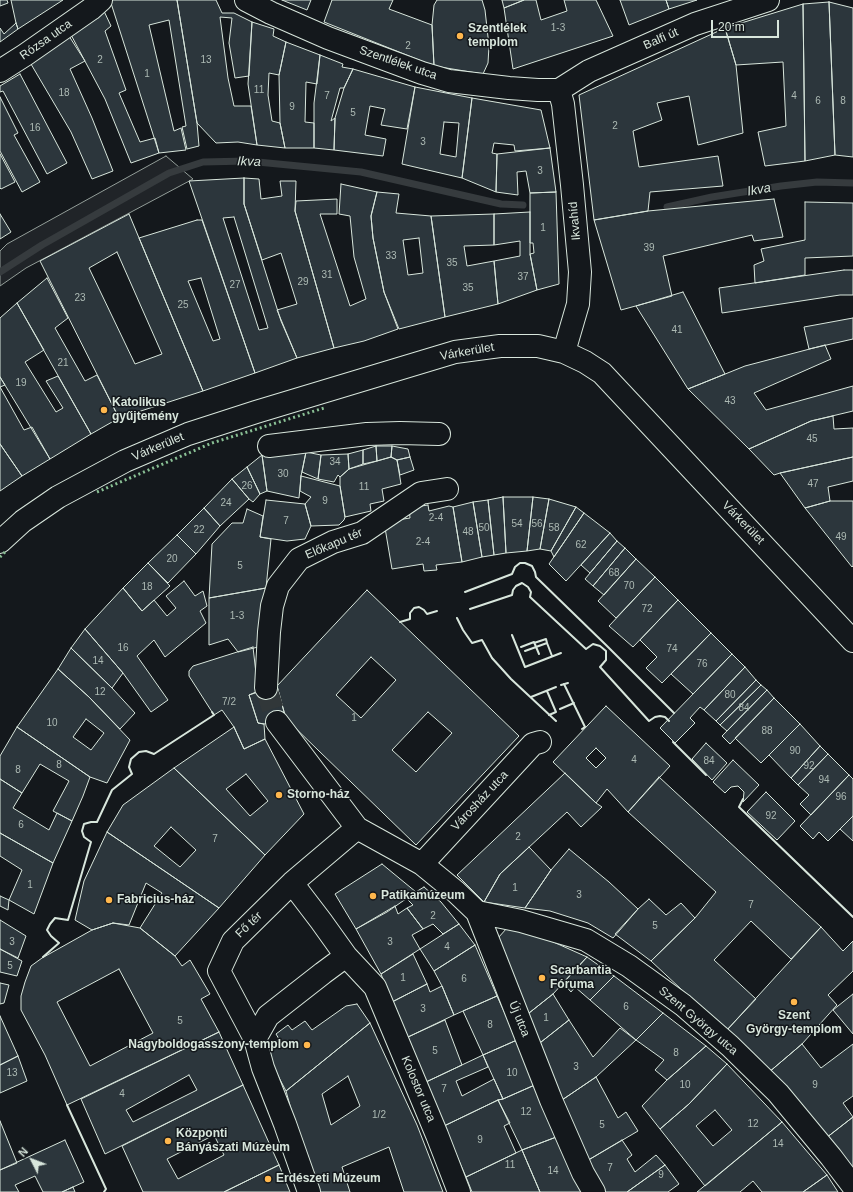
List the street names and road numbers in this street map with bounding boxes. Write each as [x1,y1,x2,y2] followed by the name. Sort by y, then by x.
[17,17,75,63] street label: Rózsa utca
[641,25,681,53] street label: Balfi út
[357,43,439,83] street label: Szentlélek utca
[566,201,584,241] street label: Ikvahíd
[439,340,495,364] street label: Várkerület
[130,430,186,464] street label: Várkerület
[719,498,767,548] street label: Várkerület
[303,526,365,562] street label: Előkapu tér
[449,768,511,834] street label: Városház utca
[233,909,265,941] street label: Fő tér
[656,984,740,1058] street label: Szent György utca
[505,999,533,1039] street label: Új utca
[398,1054,438,1124] street label: Kolostor utca

